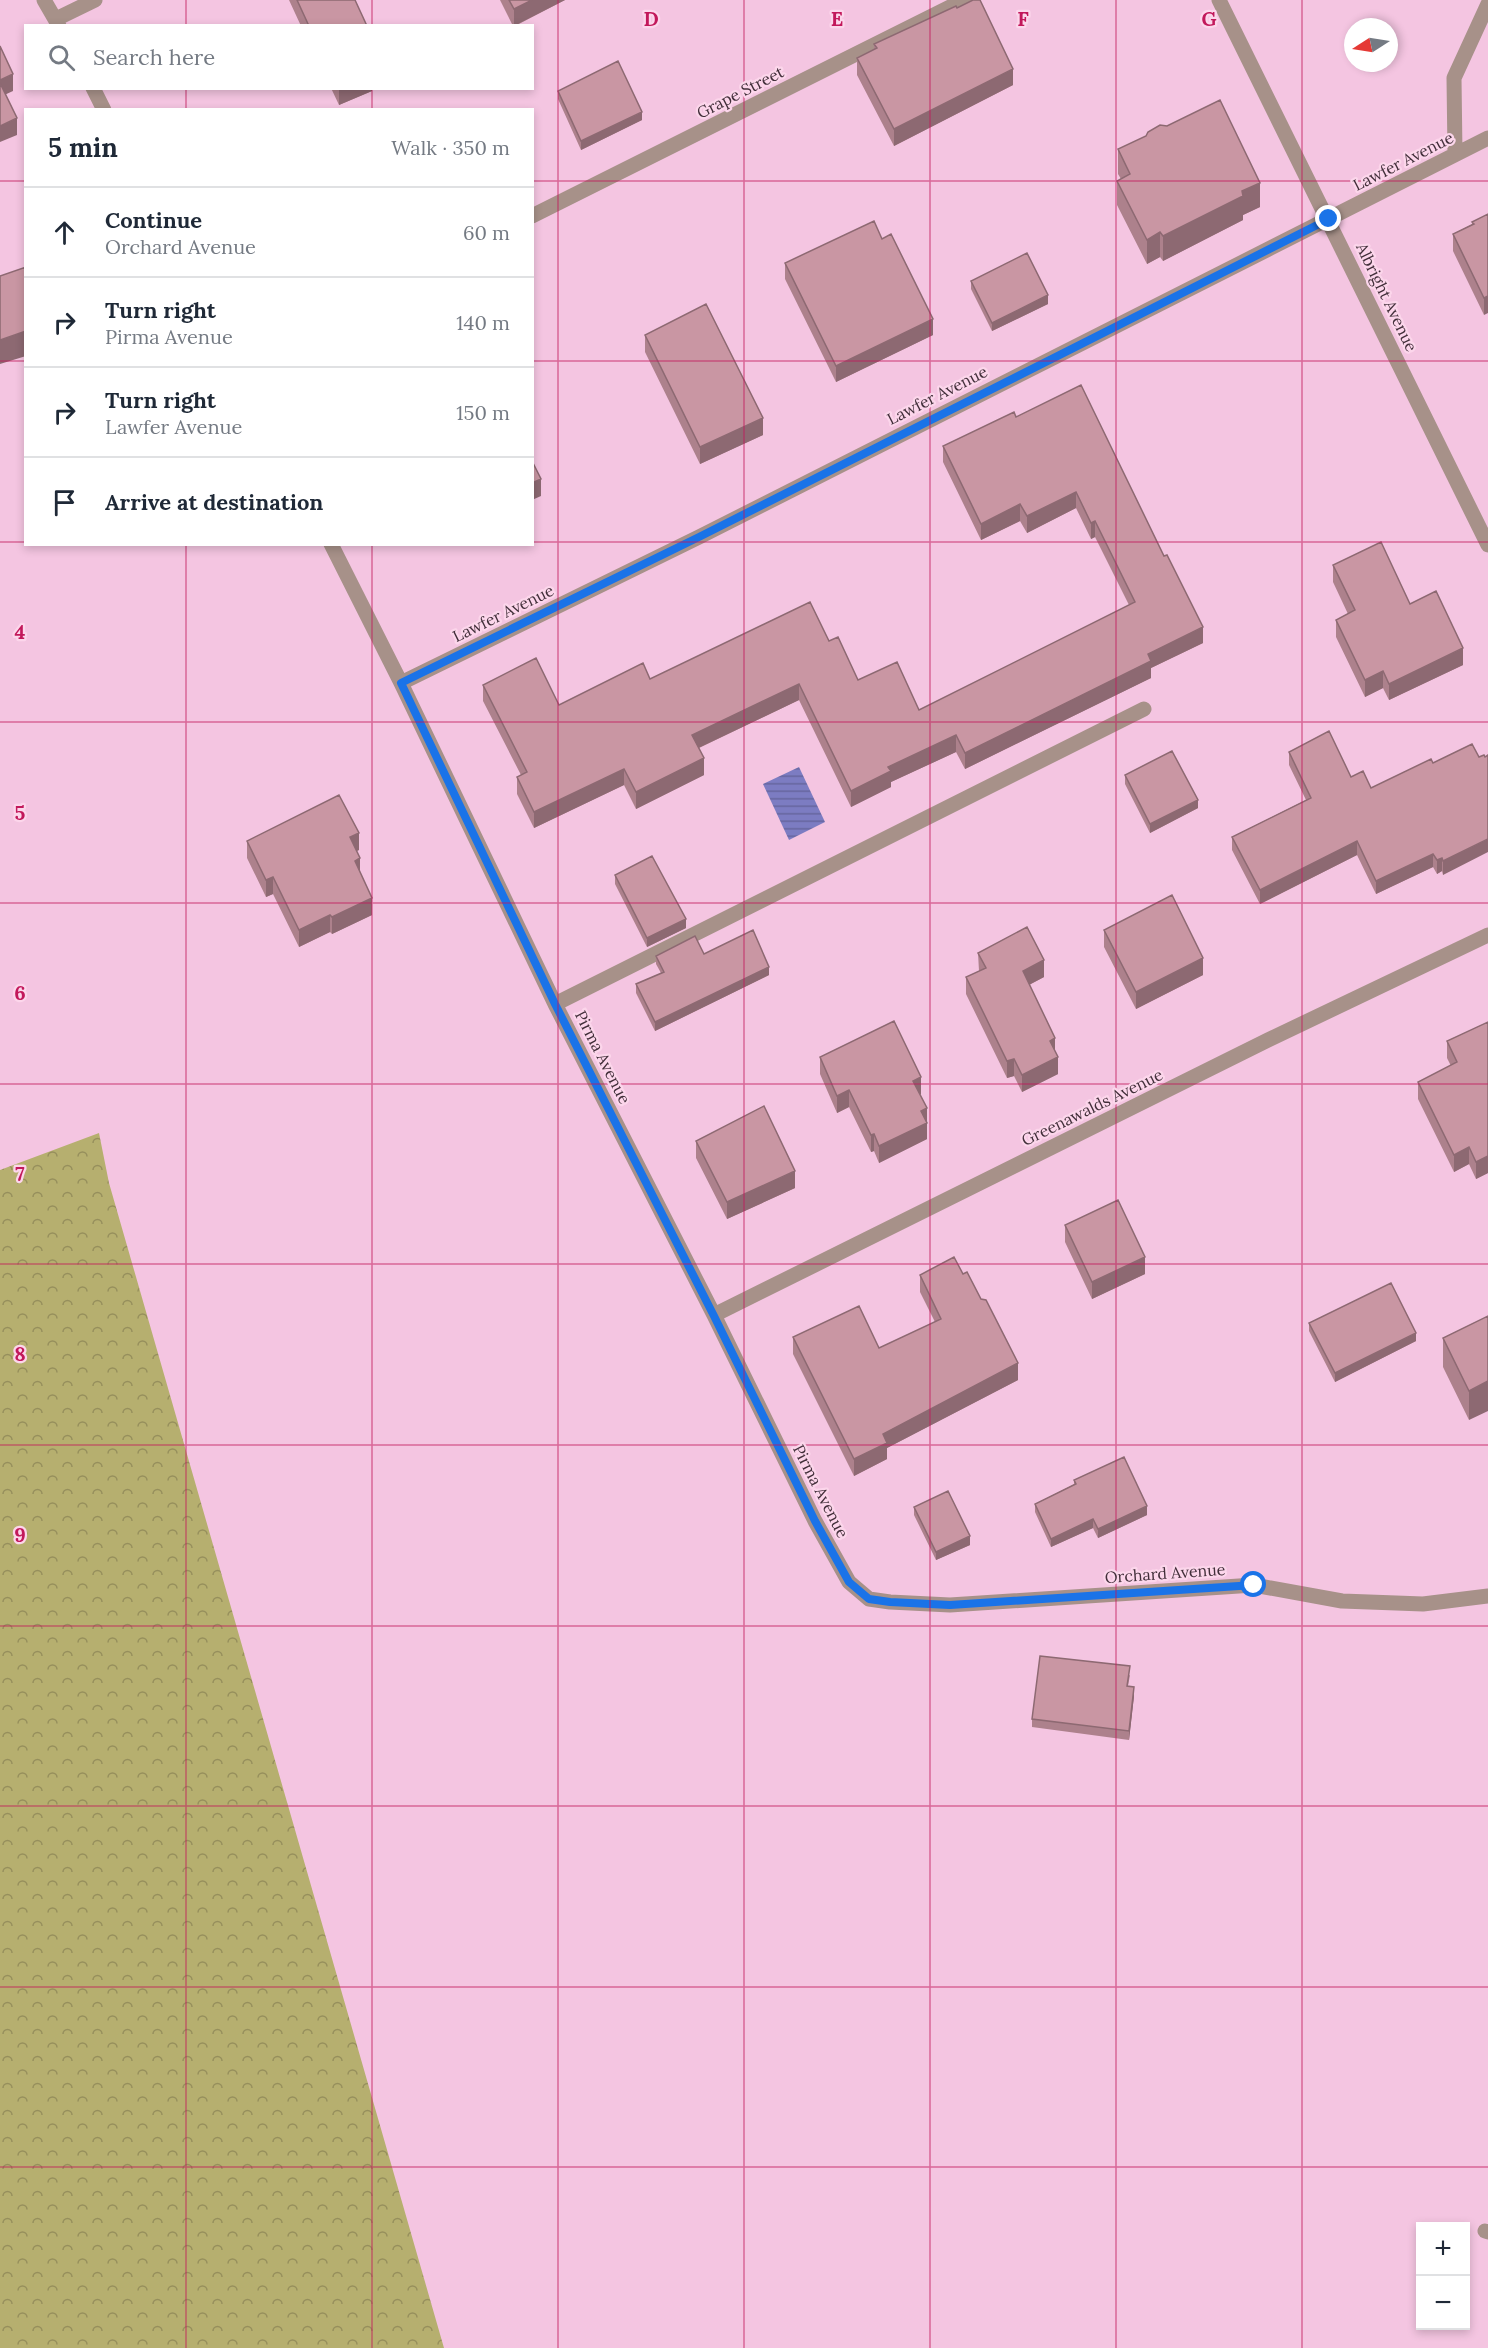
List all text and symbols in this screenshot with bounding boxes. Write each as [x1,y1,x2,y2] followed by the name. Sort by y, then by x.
[643,6,659,31] text: D
[831,6,843,31] text: E
[1017,6,1029,31] text: F
[1201,6,1217,31] text: G
[1344,18,1398,72] north arrow
[24,24,534,90] search box
[45,41,78,74] icon: search
[93,43,215,71] text: Search here
[693,61,788,122] street label: Grape Street
[1350,127,1457,195] street label: Lawfer Avenue
[48,131,118,164] text: 5 min
[391,135,510,160] text: Walk · 350 m
[1315,205,1341,231] route end
[105,206,202,234] text: Continue
[48,216,81,249] icon: ahead
[463,220,510,245] text: 60 m
[105,234,256,259] text: Orchard Avenue
[1352,238,1422,355] street label: Albright Avenue
[105,296,216,324] text: Turn right
[48,306,81,339] icon: right
[456,310,510,335] text: 140 m
[105,324,233,349] text: Pirma Avenue
[884,361,991,429] street label: Lawfer Avenue
[105,386,216,414] text: Turn right
[48,396,81,429] icon: right
[456,400,510,425] text: 150 m
[105,414,242,439] text: Lawfer Avenue
[48,486,81,519] icon: arrive
[105,488,323,516] text: Arrive at destination
[449,580,557,646] street label: Lawfer Avenue
[15,619,26,644] text: 4
[15,800,26,825] text: 5
[14,980,26,1005] text: 6
[571,1007,635,1107] street label: Pirma Avenue
[1018,1064,1166,1150] street label: Greenawalds Avenue
[15,1161,25,1186] text: 7
[14,1341,26,1366] text: 8
[789,1441,853,1541] street label: Pirma Avenue
[14,1522,26,1547] text: 9
[1104,1559,1226,1587] street label: Orchard Avenue
[1240,1571,1266,1597] route start
[1416,2222,1470,2330] map controls
[1416,2222,1470,2276] button: +
[1416,2276,1470,2330] button: −

